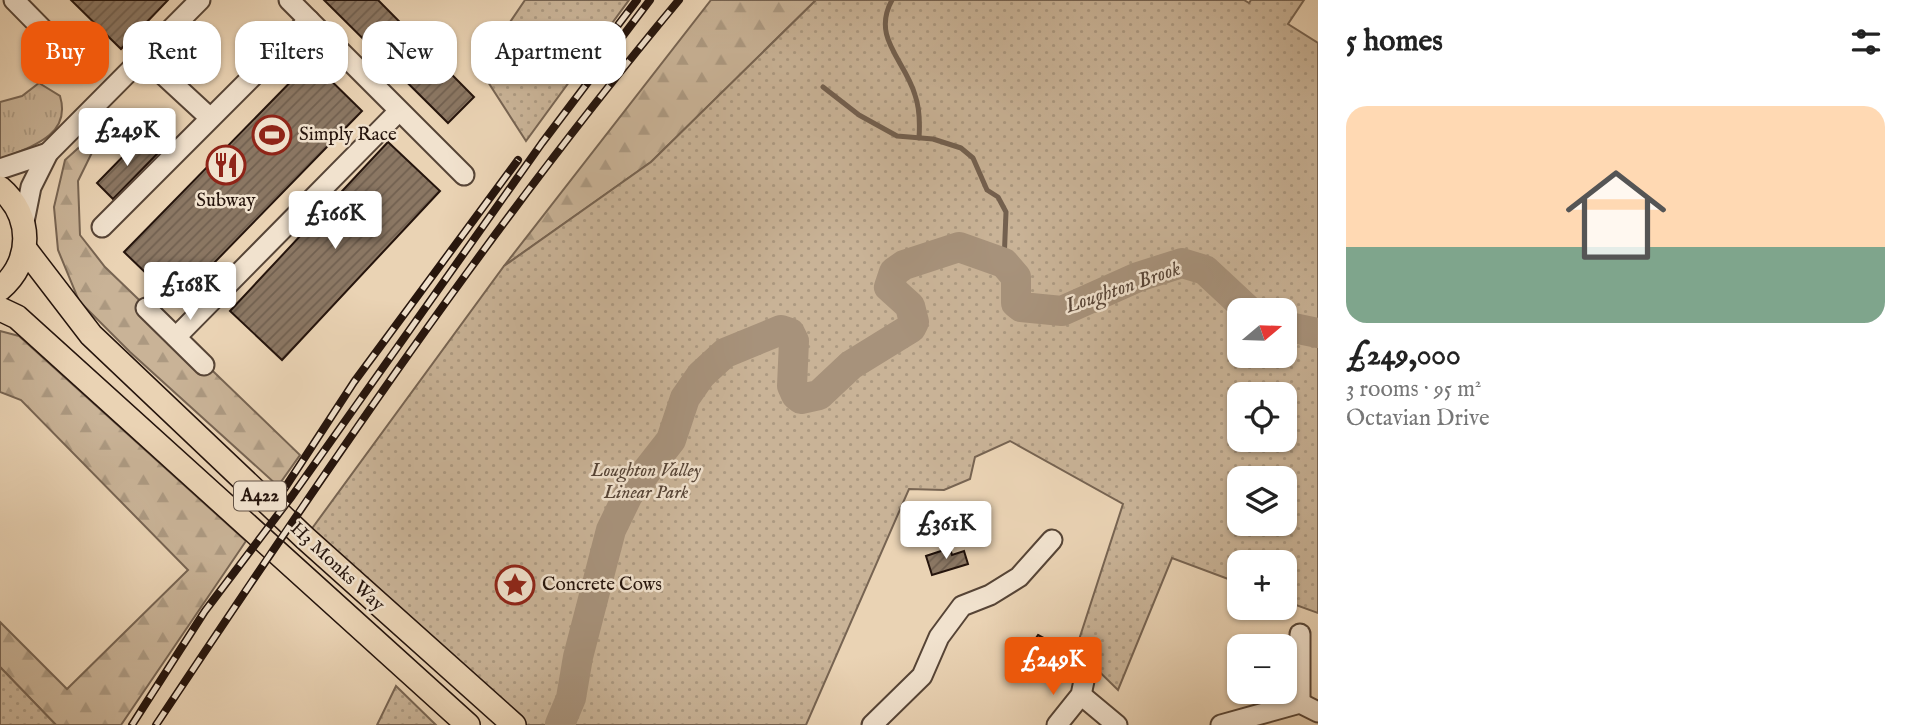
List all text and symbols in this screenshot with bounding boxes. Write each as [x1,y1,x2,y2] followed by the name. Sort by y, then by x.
[21,21,109,84] chip: Buy
[123,21,221,84] chip: Rent
[235,21,348,84] chip: Filters
[362,21,457,84] chip: New
[471,21,626,84] chip: Apartment
[1346,23,1443,61] text: 5 homes
[1847,23,1885,61] icon: filters
[78,108,176,168] pin: £249K
[251,114,293,156] sports icon: Simply Race
[95,116,159,145] text: £249K
[299,123,397,147] place label: Simply Race
[205,144,247,186] restaurant icon: Subway
[1553,152,1679,278] icon: home
[196,189,256,213] place label: Subway
[286,191,384,251] pin: £166K
[305,199,365,228] text: £166K
[1061,255,1185,321] water label: Loughton Brook
[141,262,239,322] pin: £168K
[160,270,220,299] text: £168K
[1227,298,1297,368] north arrow
[1227,298,1297,704] map controls
[1346,337,1461,375] text: £249,000
[1346,375,1481,404] text: 3 rooms · 95 m²
[1227,382,1297,452] button: locate
[1346,404,1490,433] text: Octavian Drive
[590,459,702,505] park label: Loughton Valley Linear Park
[1227,466,1297,536] button: layers
[234,482,286,510] road number: A422
[897,502,995,561] pin: £361K
[916,509,976,538] text: £361K
[285,517,390,617] street label: H3 Monks Way
[1227,550,1297,620] button: +
[494,564,536,606] place icon: Concrete Cows
[542,573,662,597] place label: Concrete Cows
[1227,634,1297,704] button: −
[1004,638,1102,697] pin: £249K
[1021,645,1085,674] text: £249K

